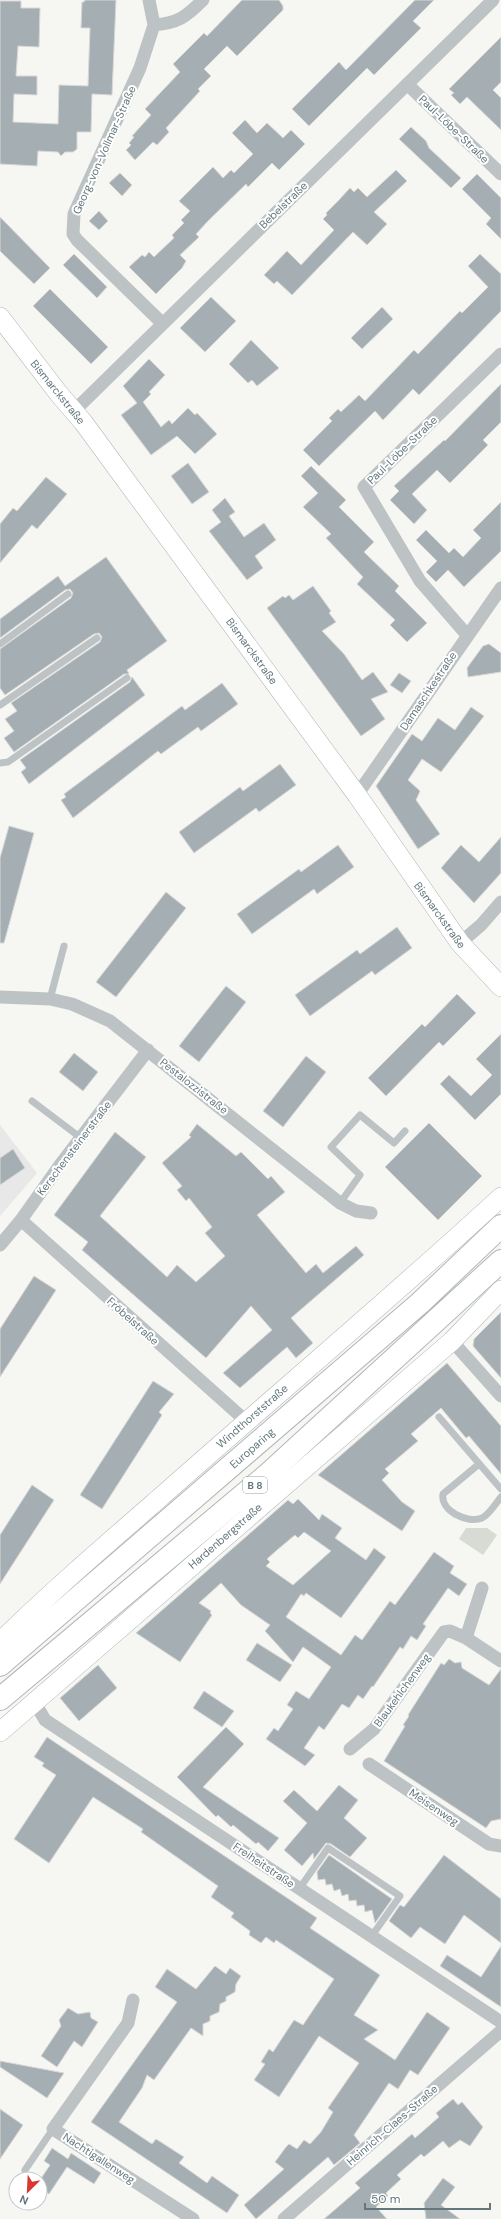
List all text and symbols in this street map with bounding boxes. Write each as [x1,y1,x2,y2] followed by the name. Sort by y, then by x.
[69,84,139,216] street label: Georg-von-Vollmar-Straße
[416,92,492,166] street label: Paul-Löbe-Straße
[256,179,310,231] street label: Bebelstraße
[28,357,88,427] street label: Bismarckstraße
[364,413,440,487] street label: Paul-Löbe-Straße
[223,615,281,687] street label: Bismarckstraße
[397,649,459,733] street label: Damaschkestraße
[411,879,469,951] street label: Bismarckstraße
[157,1055,231,1117] street label: Pestalozzistraße
[34,1098,114,1198] street label: Kerschensteinerstraße
[104,1294,162,1348] street label: Fröbelstraße
[213,1381,291,1451] street label: Windthorststraße
[227,1425,277,1471] street label: Europaring
[243,1477,267,1493] road number: B 8
[185,1500,265,1572] street label: Hardenbergstraße
[371,1651,433,1729] street label: Blaukehlchenweg
[407,1785,461,1829] street label: Meisenweg
[231,1839,297,1891] street label: Freiheitstraße
[344,2082,440,2168] street label: Heinrich-Claes-Straße
[60,2129,138,2187] street label: Nachtigallenweg
[8,2171,48,2211] north arrow
[365,2185,490,2211] scale bar
[371,2191,400,2207] text: 50 m
[17,2192,30,2208] text: N

